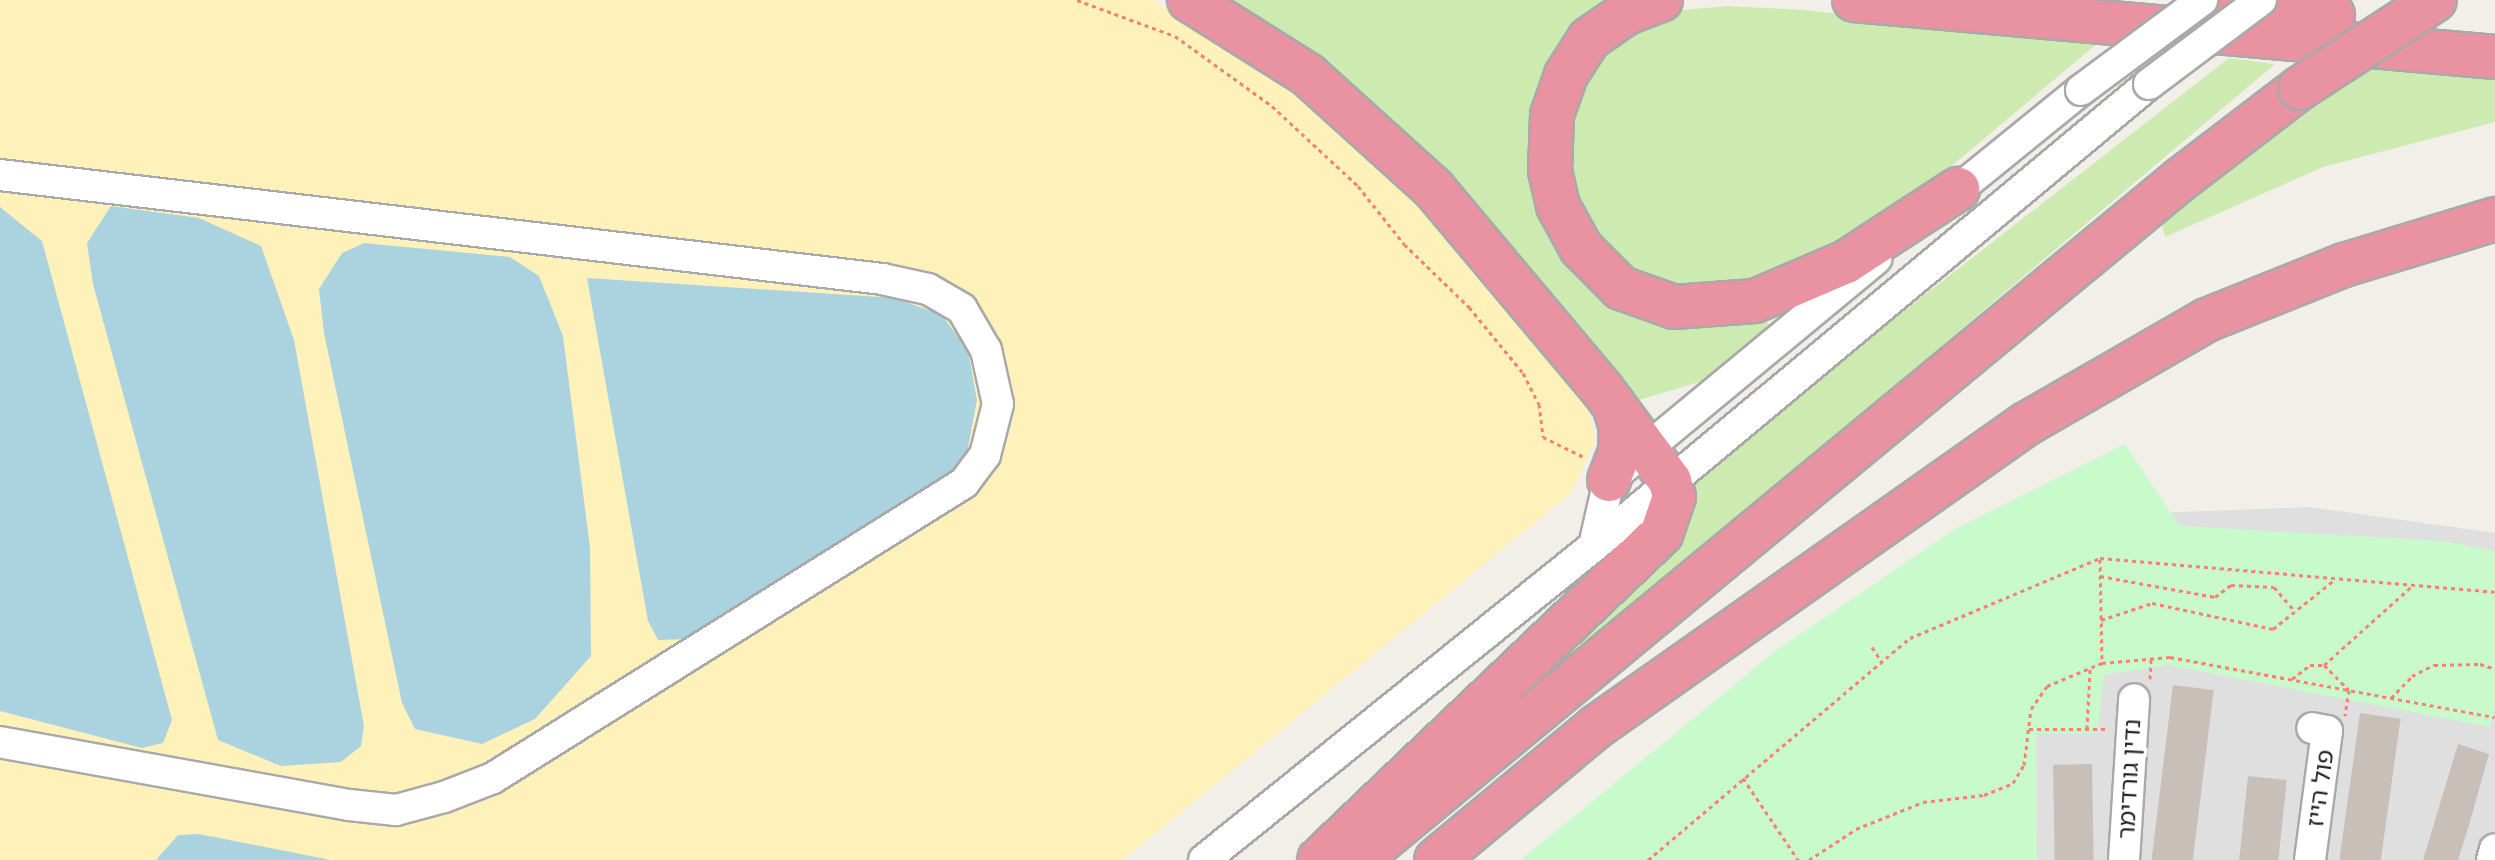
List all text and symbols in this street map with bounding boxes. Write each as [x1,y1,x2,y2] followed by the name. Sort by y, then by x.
[2111,718,2147,840] street label: נדין גורדימר
[2300,748,2340,828] street label: פול הייז

